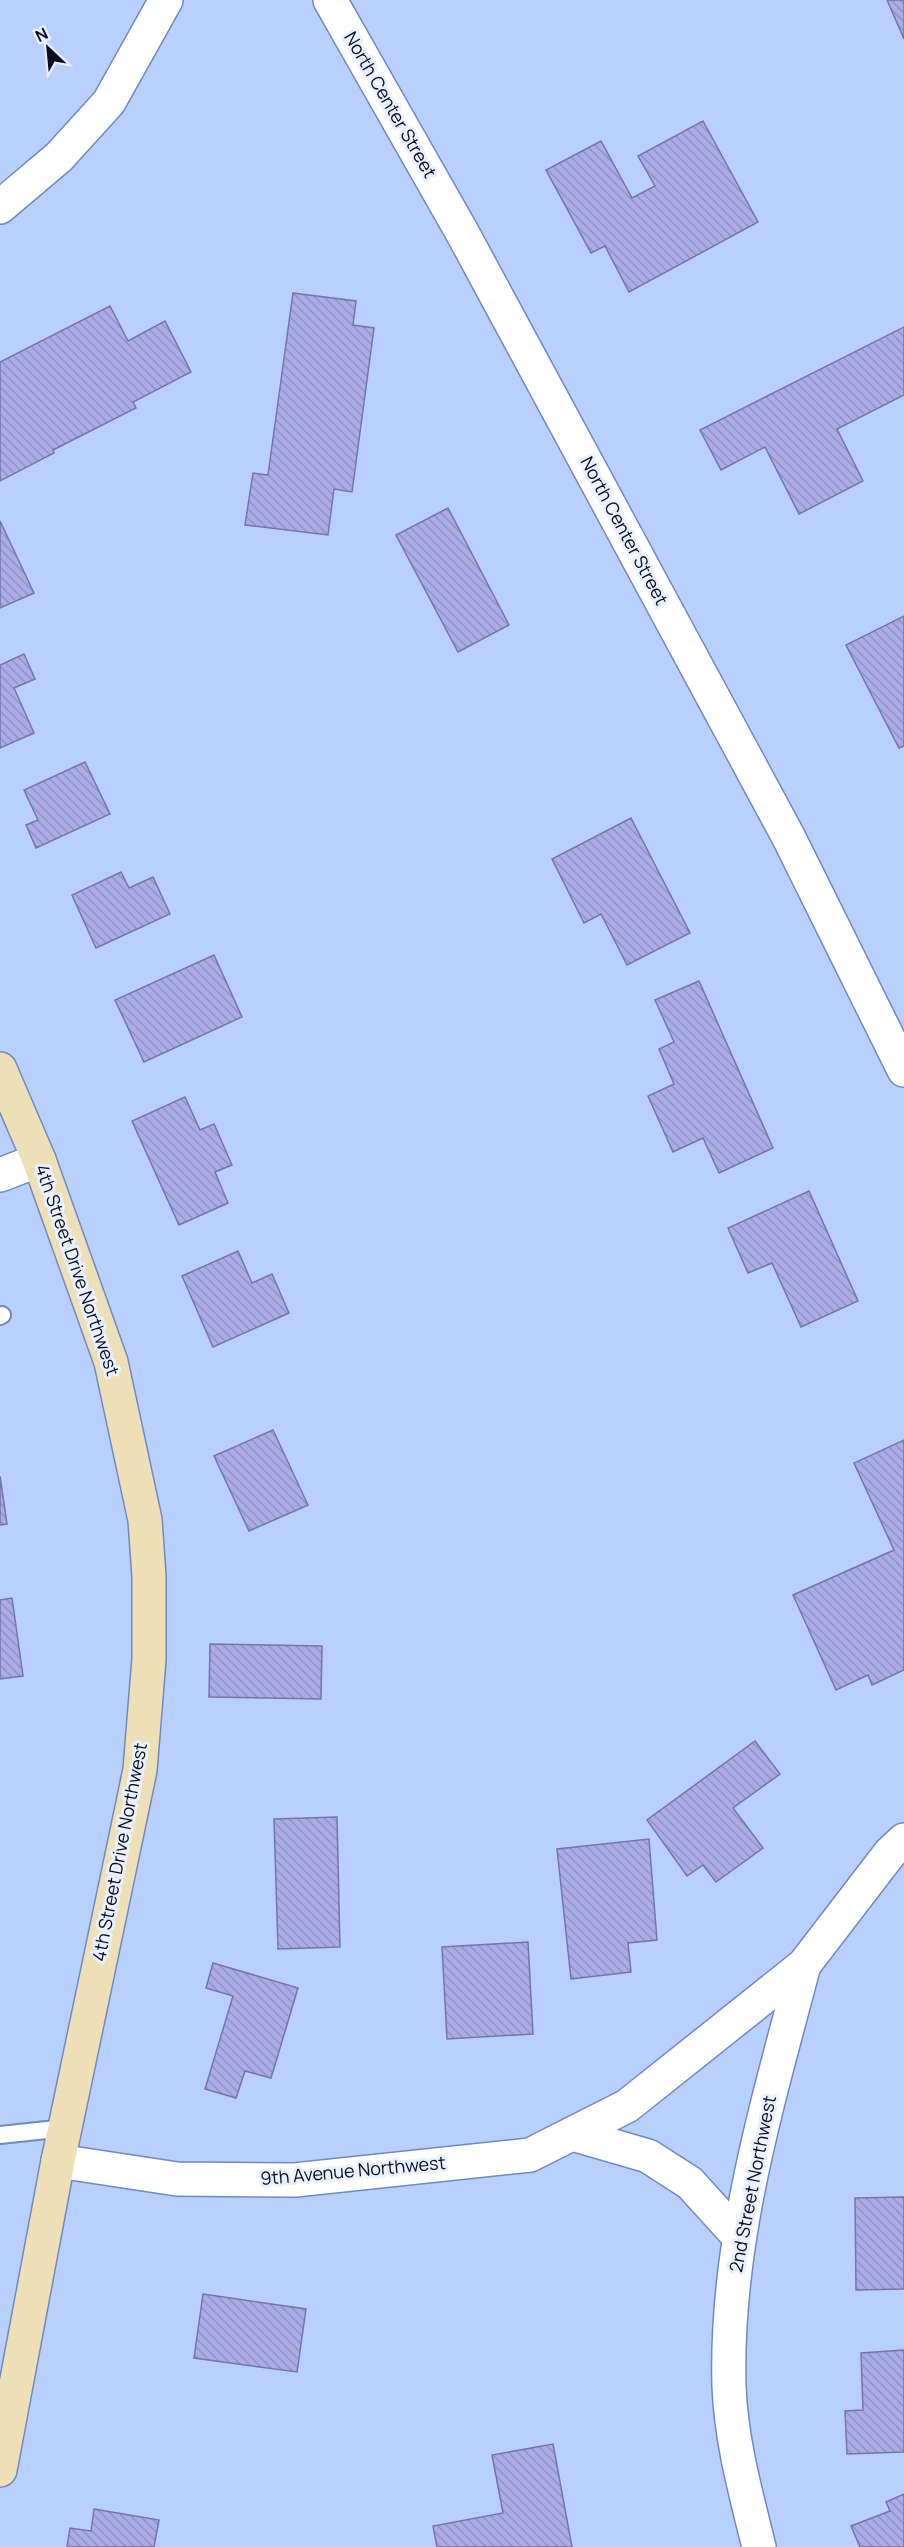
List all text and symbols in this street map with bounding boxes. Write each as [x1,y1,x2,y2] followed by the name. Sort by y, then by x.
[18,18,78,78] north arrow
[31,22,51,47] text: N
[339,27,443,182] street label: North Center Street
[576,452,674,609] street label: North Center Street
[30,1161,125,1379] street label: 4th Street Drive Northwest
[86,1740,152,1963] street label: 4th Street Drive Northwest
[723,2093,781,2274] street label: 2nd Street Northwest
[259,2150,447,2190] street label: 9th Avenue Northwest

